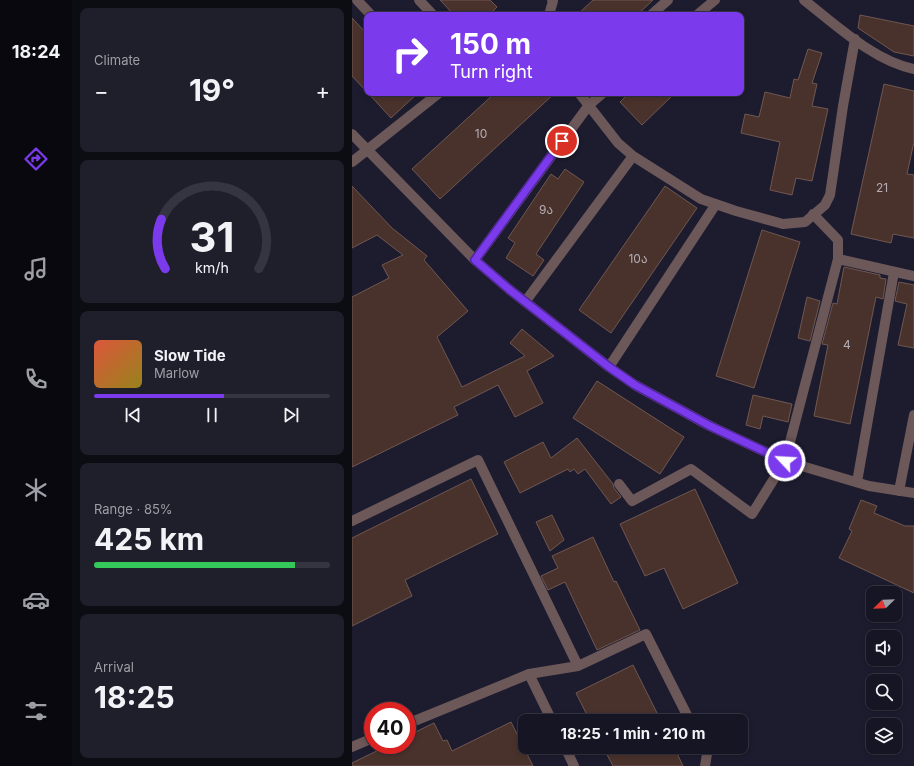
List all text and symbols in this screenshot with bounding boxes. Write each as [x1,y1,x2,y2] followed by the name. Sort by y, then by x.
[450,27,531,61] text: 150 m
[384,28,436,80] icon: right
[12,41,60,62] text: 18:24
[94,52,140,68] text: Climate
[450,61,533,82] text: Turn right
[189,72,235,108] text: 19°
[94,78,109,104] text: −
[315,78,330,104] text: +
[545,124,579,158] pin
[475,126,487,141] house number: 10
[551,130,573,152] icon: arrive
[22,145,50,173] icon: directions
[876,180,888,195] house number: 21
[539,202,553,217] house number: 9ა
[190,212,234,262] text: 31
[628,251,648,266] house number: 10ა
[22,255,50,283] icon: music
[195,259,229,276] text: km/h
[843,337,851,352] house number: 4
[154,346,226,365] text: Slow Tide
[22,365,50,393] icon: phone
[154,365,200,381] text: Marlow
[122,404,144,426] icon: previous
[201,404,223,426] icon: pause
[280,404,302,426] icon: next
[764,440,806,482] position arrow
[22,476,50,504] icon: climate
[94,501,173,517] text: Range · 85%
[94,521,204,557] text: 425 km
[22,586,50,614] icon: car
[866,586,902,622] north arrow
[866,586,902,754] map controls
[866,630,902,666] button: sound
[94,659,134,675] text: Arrival
[866,674,902,710] button: search
[94,679,175,715] text: 18:25
[22,697,50,725] icon: filters
[364,702,416,754] speed limit sign: 40
[866,718,902,754] button: layers
[561,724,705,743] text: 18:25 · 1 min · 210 m

